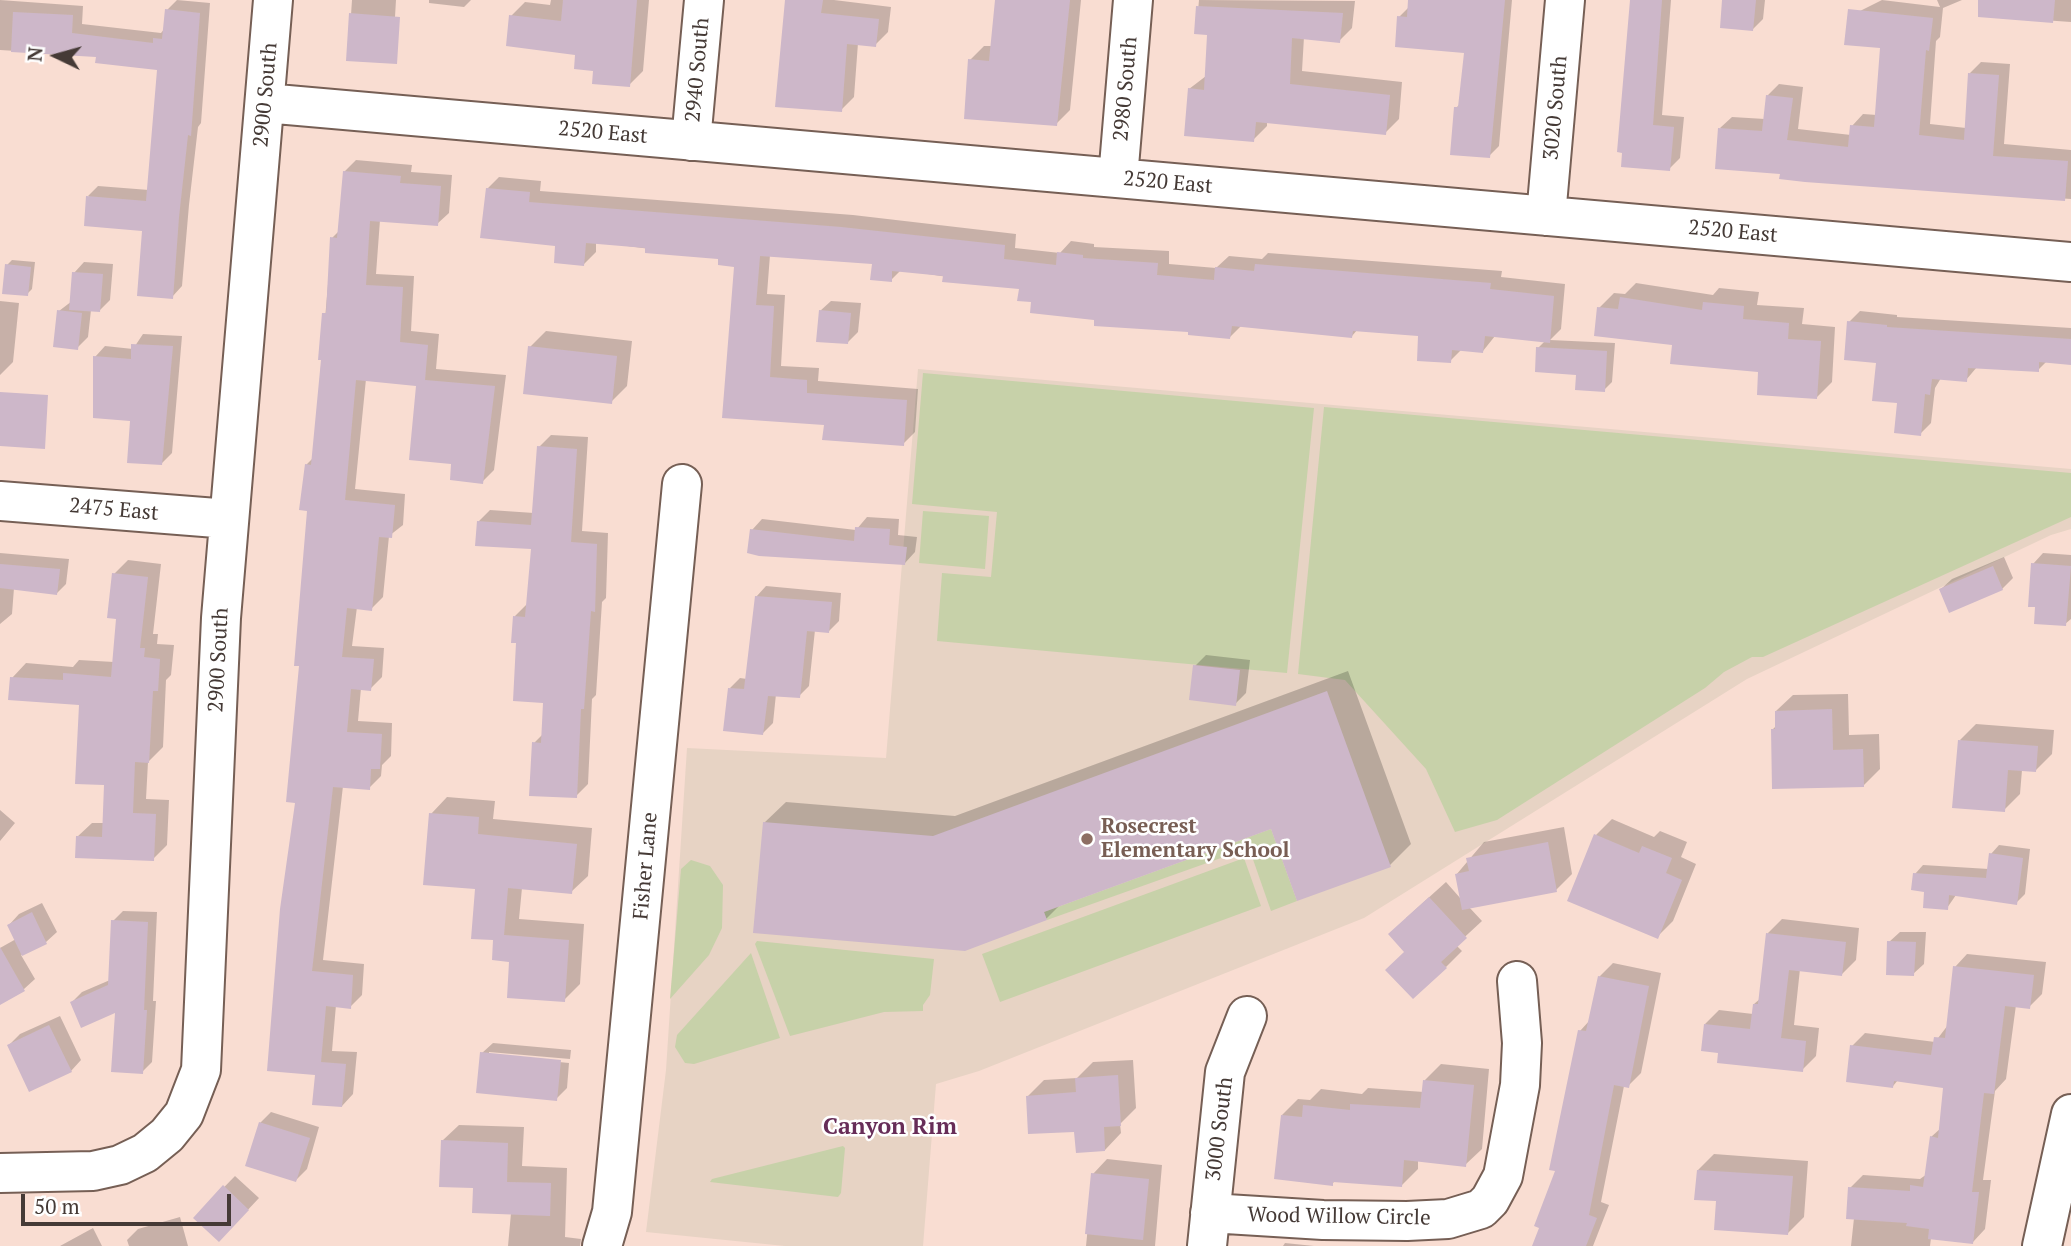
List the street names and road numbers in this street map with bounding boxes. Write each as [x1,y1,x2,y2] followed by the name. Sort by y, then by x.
[681,17,715,123] street label: 2940 South
[1109,36,1143,142] street label: 2980 South
[249,42,283,148] street label: 2900 South
[1539,55,1573,161] street label: 3020 South
[557,117,649,149] street label: 2520 East
[1122,167,1214,199] street label: 2520 East
[1687,216,1779,248] street label: 2520 East
[68,494,160,526] street label: 2475 East
[204,607,234,713] street label: 2900 South
[629,811,663,921] street label: Fisher Lane
[1201,1075,1239,1183] street label: 3000 South
[1247,1203,1431,1231] street label: Wood Willow Circle

